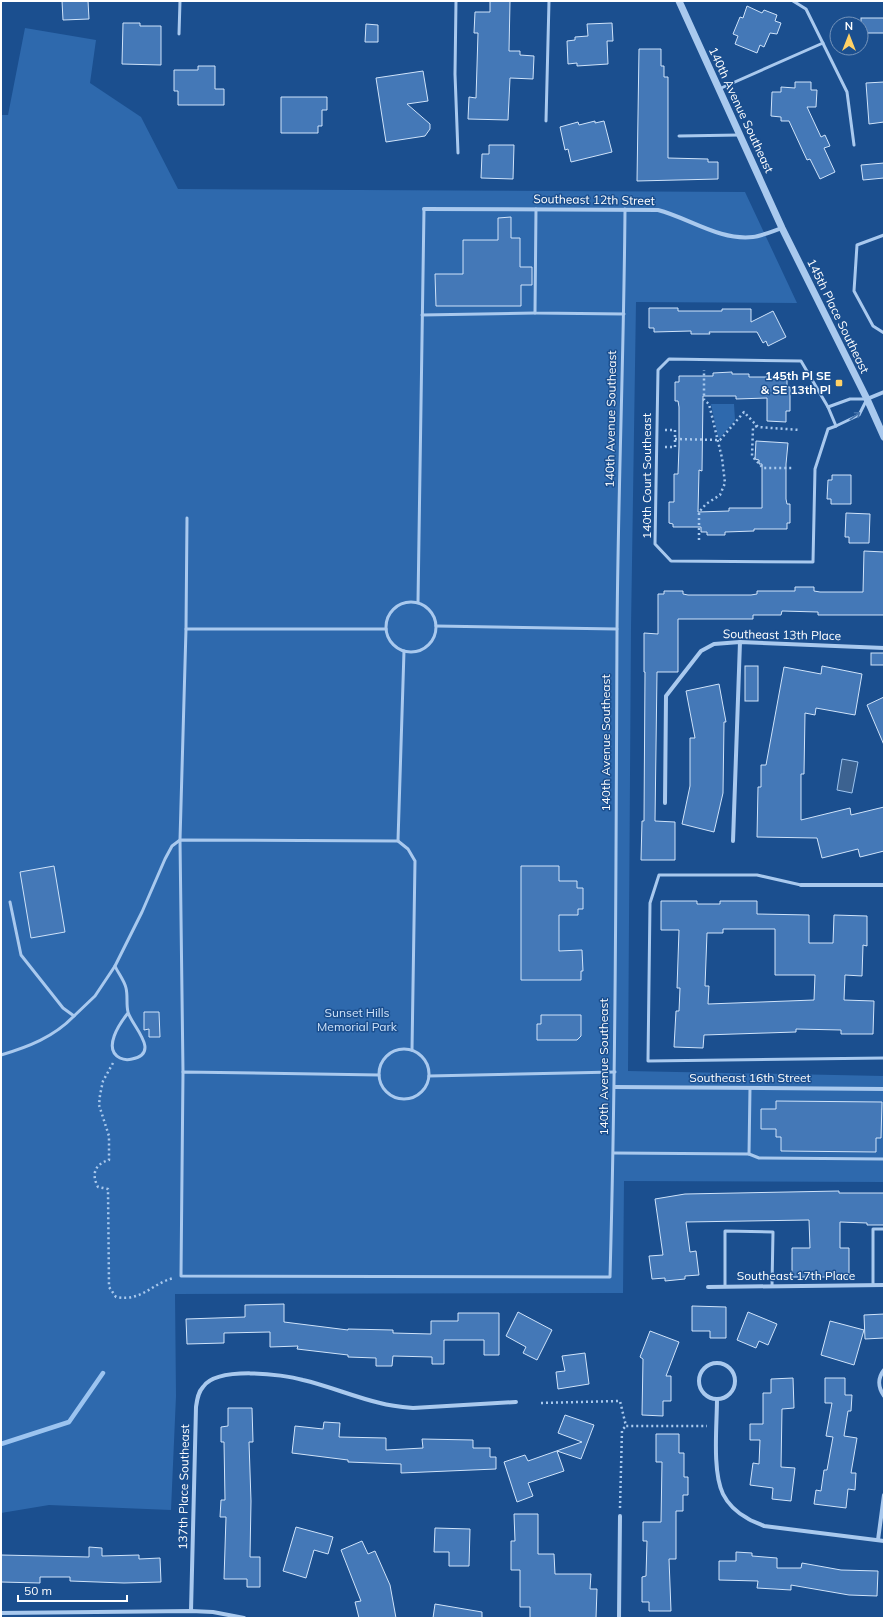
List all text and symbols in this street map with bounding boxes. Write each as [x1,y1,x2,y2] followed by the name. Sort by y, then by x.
[829,16,869,56] north arrow
[845,19,853,33] text: N
[706,44,777,175] street label: 140th Avenue Southeast
[533,191,655,208] street label: Southeast 12th Street
[804,256,873,376] street label: 145th Place Southeast
[602,350,619,488] street label: 140th Avenue Southeast
[761,368,831,397] place label: 145th Pl SE & SE 13th Pl
[834,378,844,388] marker: 145th Pl SE & SE 13th Pl
[849,412,860,420] one-way arrow
[639,413,654,539] street label: 140th Court Southeast
[723,626,841,643] street label: Southeast 13th Place
[598,674,613,812] street label: 140th Avenue Southeast
[596,998,611,1136] street label: 140th Avenue Southeast
[317,1005,398,1034] park label: Sunset Hills Memorial Park
[689,1070,811,1085] street label: Southeast 16th Street
[737,1268,855,1283] street label: Southeast 17th Place
[175,1424,192,1550] street label: 137th Place Southeast
[18,1577,127,1603] scale bar
[24,1583,52,1598] text: 50 m

